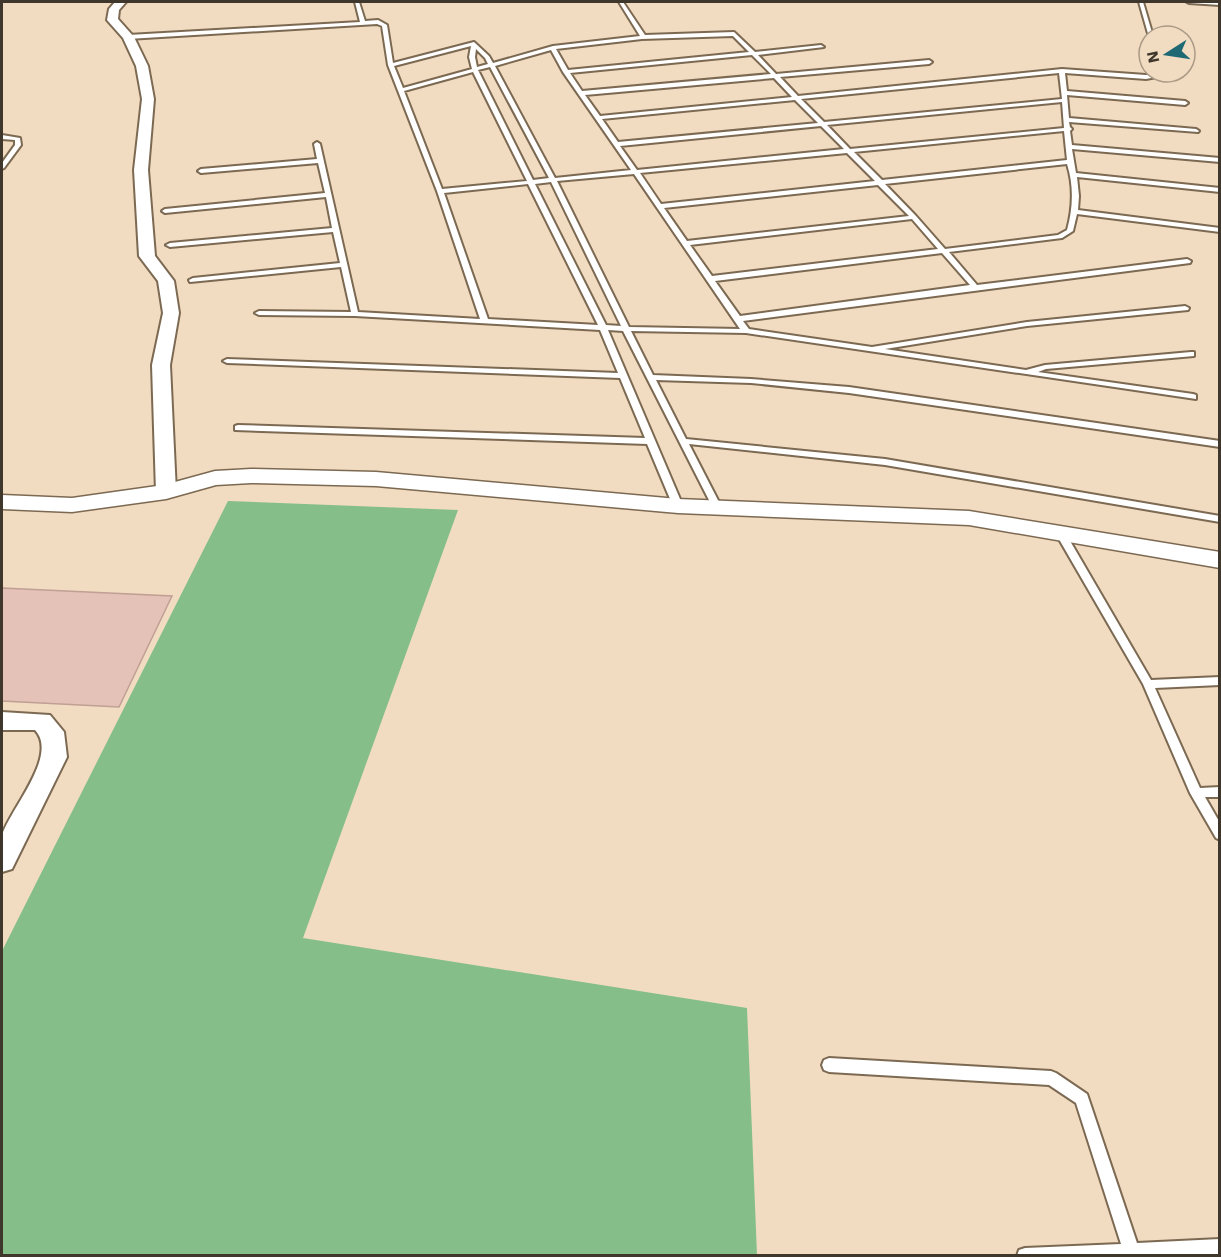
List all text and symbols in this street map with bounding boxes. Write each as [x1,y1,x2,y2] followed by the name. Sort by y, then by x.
[1137,24,1197,84] north arrow
[1142,49,1163,65] text: N

